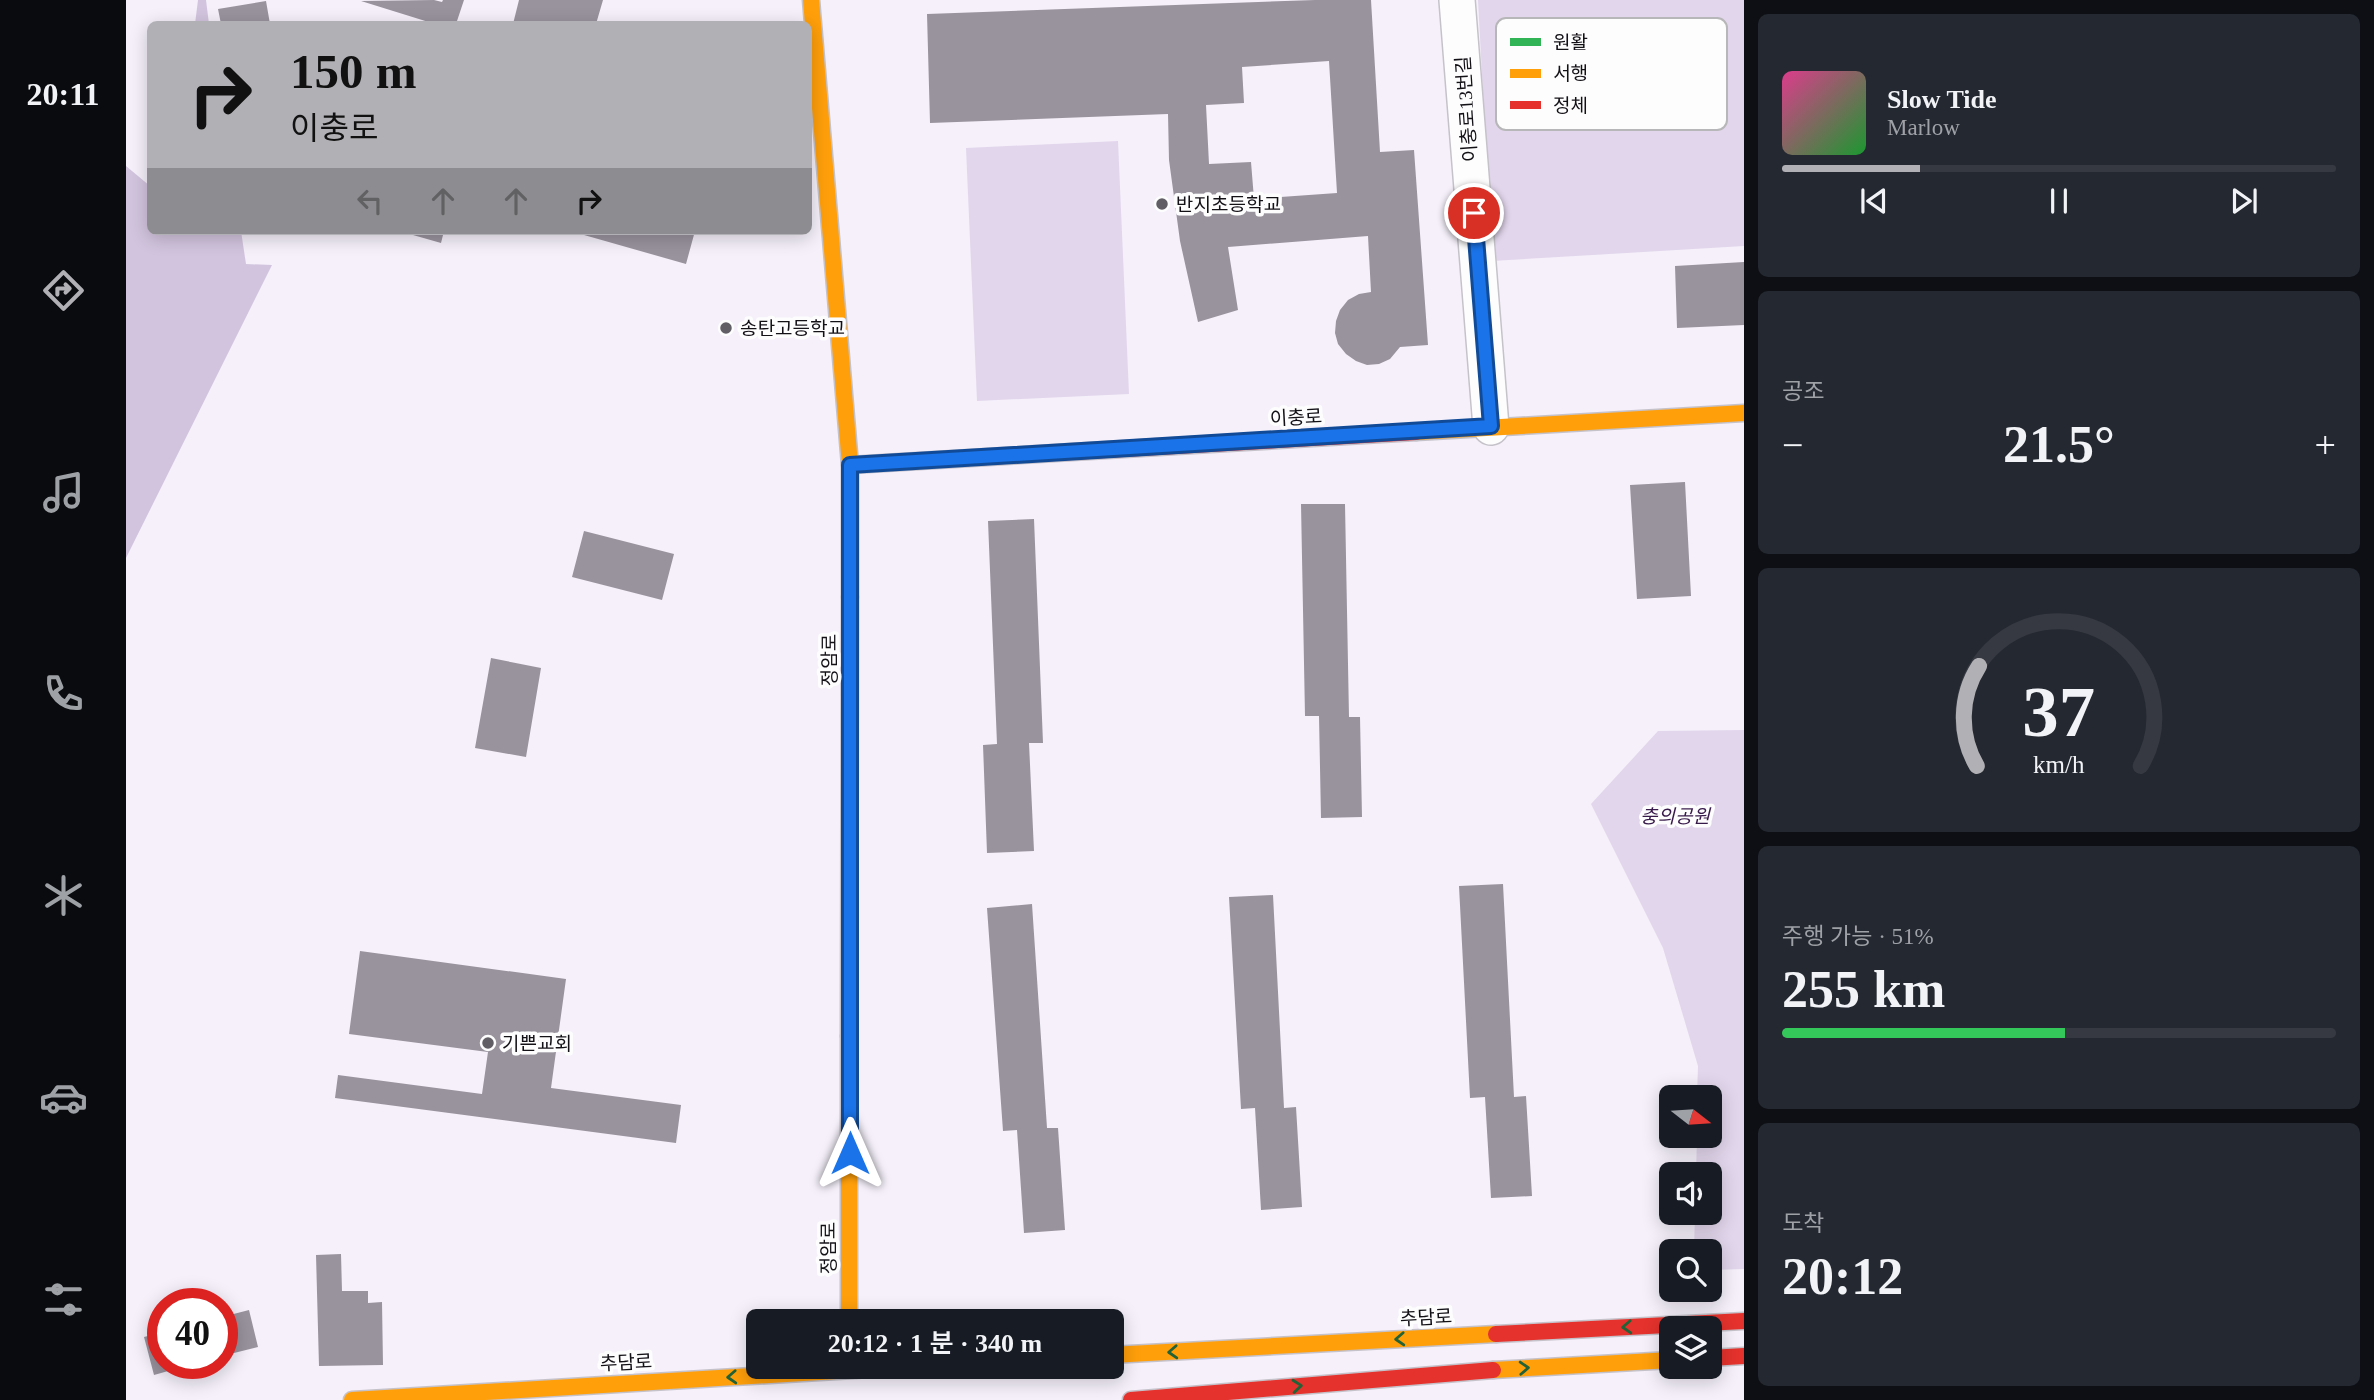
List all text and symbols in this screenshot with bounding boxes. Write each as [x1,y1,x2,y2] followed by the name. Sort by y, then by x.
[1496,18,1727,130] legend
[1553,32,1588,53] text: 원활
[290,44,417,99] text: 150 m
[175,49,266,140] icon: right
[1452,55,1481,163] street label: 이충로13번길
[1553,63,1588,84] text: 서행
[27,76,99,112] text: 20:11
[1887,85,1997,114] text: Slow Tide
[1553,95,1588,116] text: 정체
[290,110,378,146] text: 이충로
[1887,115,1960,140] text: Marlow
[351,182,389,220] icon: left
[424,182,462,220] icon: ahead
[497,182,535,220] icon: ahead
[570,182,608,220] icon: right
[1855,182,1893,220] icon: previous
[2040,182,2078,220] icon: pause
[2225,182,2263,220] icon: next
[1444,183,1504,243] pin
[1176,194,1281,215] place label: 반지초등학교
[1455,194,1493,232] icon: arrive
[1154,196,1170,212] marker: 반지초등학교
[39,266,88,315] icon: directions
[740,318,845,339] place label: 송탄고등학교
[718,320,734,336] marker: 송탄고등학교
[1782,379,1824,404] text: 공조
[1269,406,1323,429] street label: 이충로
[2003,416,2115,473] text: 21.5°
[1782,424,1803,466] text: −
[2315,424,2336,466] text: +
[39,468,88,517] icon: music
[819,634,840,686] street label: 정암로
[39,669,88,718] icon: phone
[2023,671,2095,752] text: 37
[2033,751,2085,778] text: km/h
[1640,806,1711,827] park label: 충의공원
[39,871,88,920] icon: climate
[1782,924,1934,949] text: 주행 가능 · 51%
[1782,961,1945,1018] text: 255 km
[502,1033,572,1054] place label: 기쁜교회
[480,1035,496,1051] marker: 기쁜교회
[39,1073,88,1122] icon: car
[1659,1085,1722,1148] north arrow
[1659,1085,1722,1379] map controls
[813,1116,887,1190] position arrow
[1659,1162,1722,1225] button: sound
[1782,1211,1824,1236] text: 도착
[818,1222,839,1274] street label: 정암로
[1659,1239,1722,1302] button: search
[1782,1248,1903,1305] text: 20:12
[39,1275,88,1324] icon: filters
[147,1288,238,1379] speed limit sign: 40
[1399,1306,1453,1329] street label: 추담로
[1659,1316,1722,1379] button: layers
[1621,1319,1632,1334] one-way arrow
[828,1329,1042,1358] text: 20:12 · 1 분 · 340 m
[1394,1332,1405,1347] one-way arrow
[1167,1344,1178,1359] one-way arrow
[599,1351,653,1374] street label: 추담로
[1518,1361,1529,1376] one-way arrow
[726,1369,737,1384] one-way arrow
[1292,1379,1303,1394] one-way arrow

